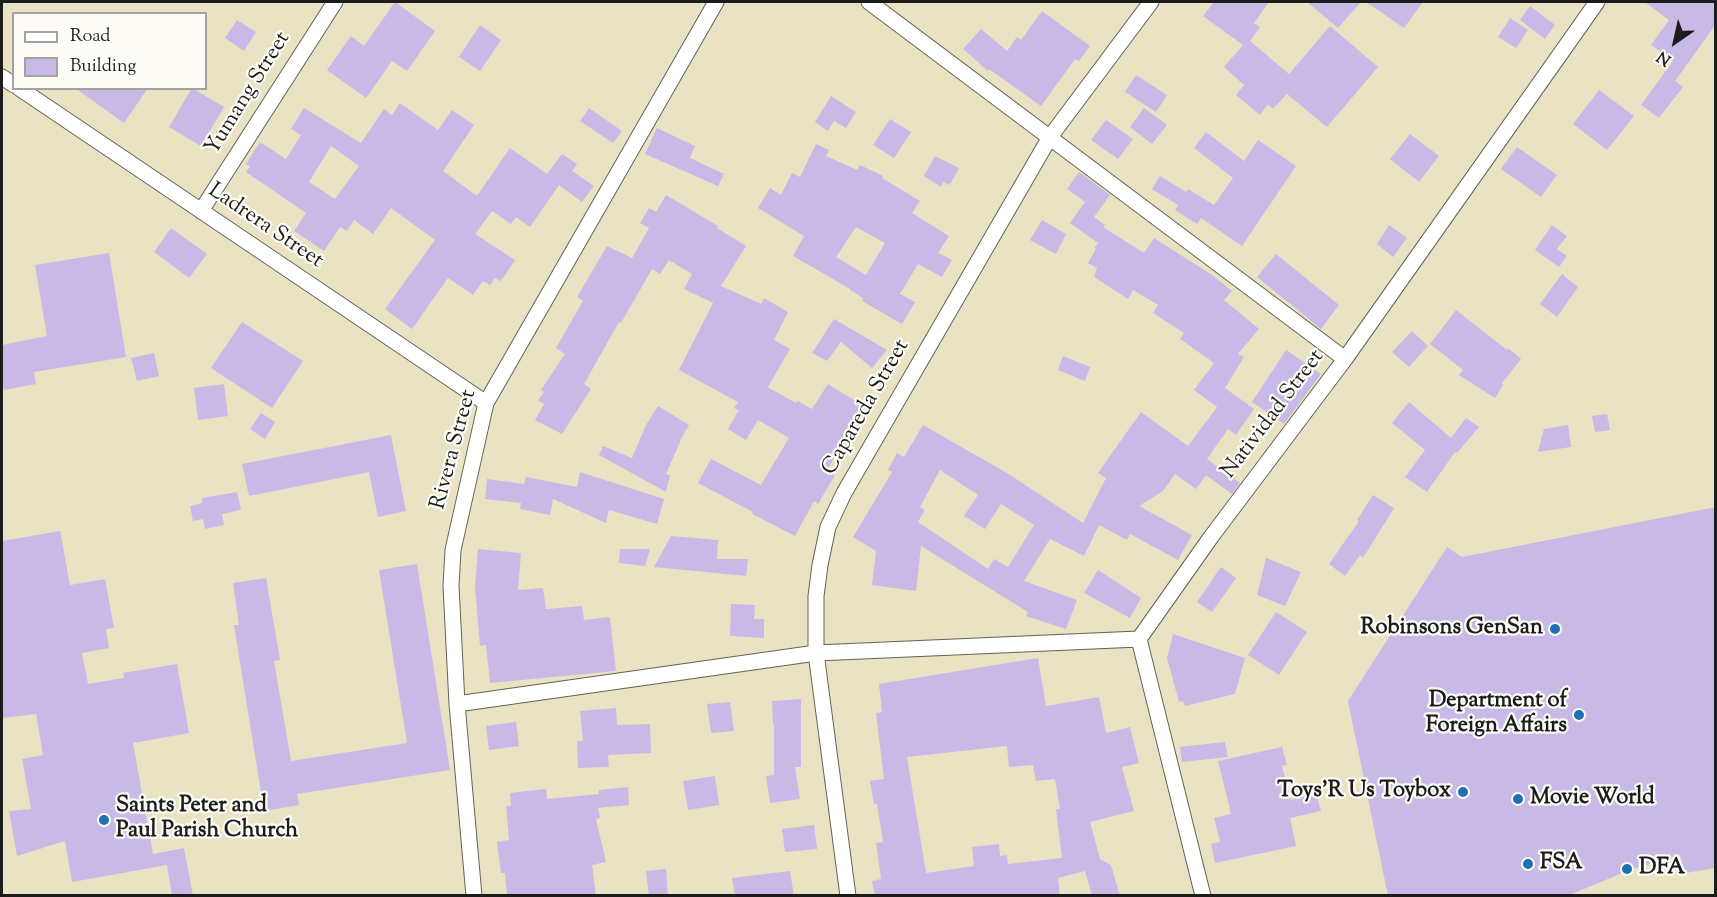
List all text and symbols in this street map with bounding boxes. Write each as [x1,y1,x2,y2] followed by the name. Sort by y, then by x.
[12,12,207,90] legend
[1645,12,1705,72] north arrow
[70,24,110,50] text: Road
[201,28,297,160] street label: Yumang Street
[1653,44,1676,70] text: N
[70,54,136,80] text: Building
[202,179,328,275] street label: Ladrera Street
[818,336,916,480] street label: Capareda Street
[1217,345,1331,485] street label: Natividad Street
[426,387,484,513] street label: Rivera Street
[1360,616,1543,642] place label: Robinsons GenSan
[1548,622,1562,636] marker: Robinsons GenSan
[1426,689,1567,740] place label: Department of Foreign Affairs
[1572,708,1586,722] marker: Department of Foreign Affairs
[1277,779,1451,805] place label: Toys'R Us Toybox
[1456,785,1470,799] marker: Toys'R Us Toybox
[1530,786,1655,812] place label: Movie World
[1511,792,1525,806] marker: Movie World
[116,794,298,846] place label: Saints Peter and Paul Parish Church
[97,813,111,827] marker: Saints Peter and Paul Parish Church
[1540,851,1583,877] place label: FSA
[1639,856,1685,882] place label: DFA
[1521,857,1535,871] marker: FSA
[1620,862,1634,876] marker: DFA

